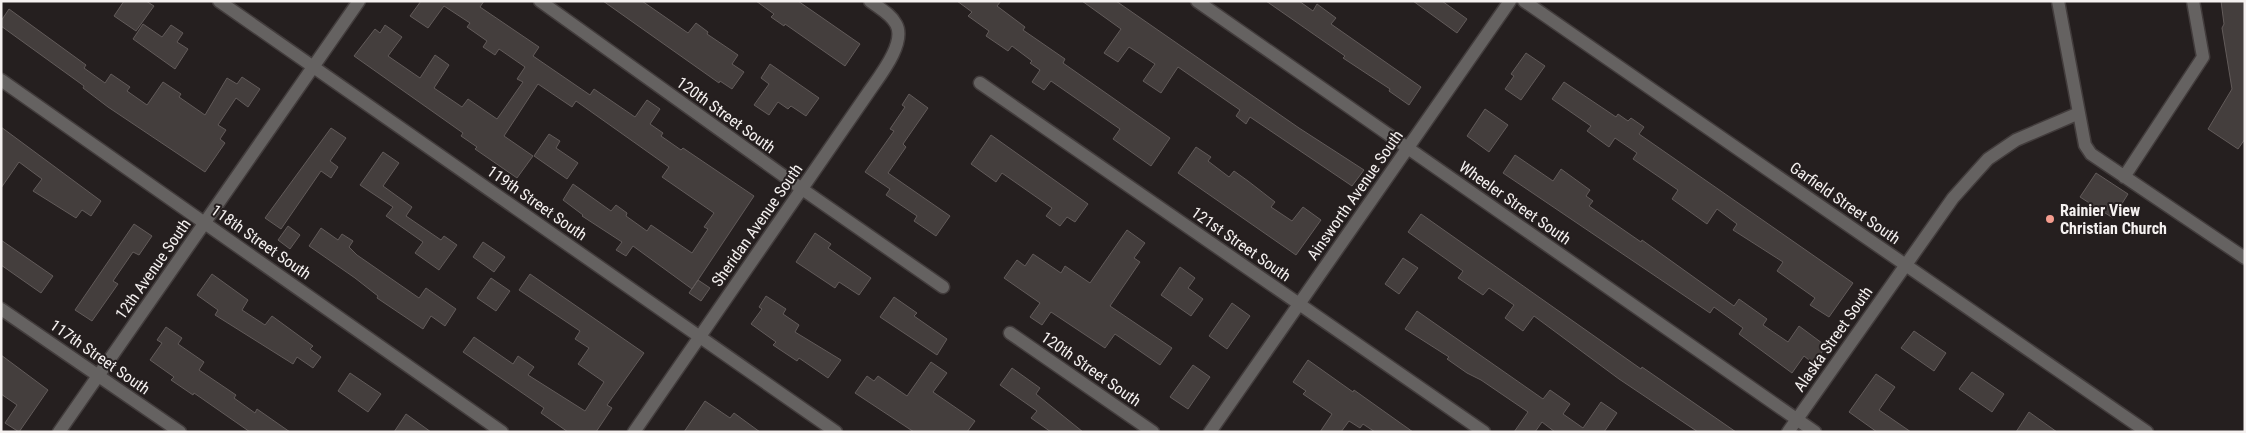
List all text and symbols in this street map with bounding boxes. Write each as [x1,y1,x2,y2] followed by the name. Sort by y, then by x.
[673,73,779,157] street label: 120th Street South
[1303,126,1407,264] street label: Ainsworth Avenue South
[1455,157,1575,249] street label: Wheeler Street South
[1786,158,1904,248] street label: Garfield Street South
[708,160,806,290] street label: Sheridan Avenue South
[483,162,591,244] street label: 119th Street South
[207,201,315,283] street label: 118th Street South
[2060,201,2167,238] place label: Rainier View Christian Church
[1188,203,1294,285] street label: 121st Street South
[2044,213,2056,225] marker: Rainier View Christian Church
[111,215,195,323] street label: 12th Avenue South
[1790,283,1876,395] street label: Alaska Street South
[46,316,154,398] street label: 117th Street South
[1037,328,1145,410] street label: 120th Street South

